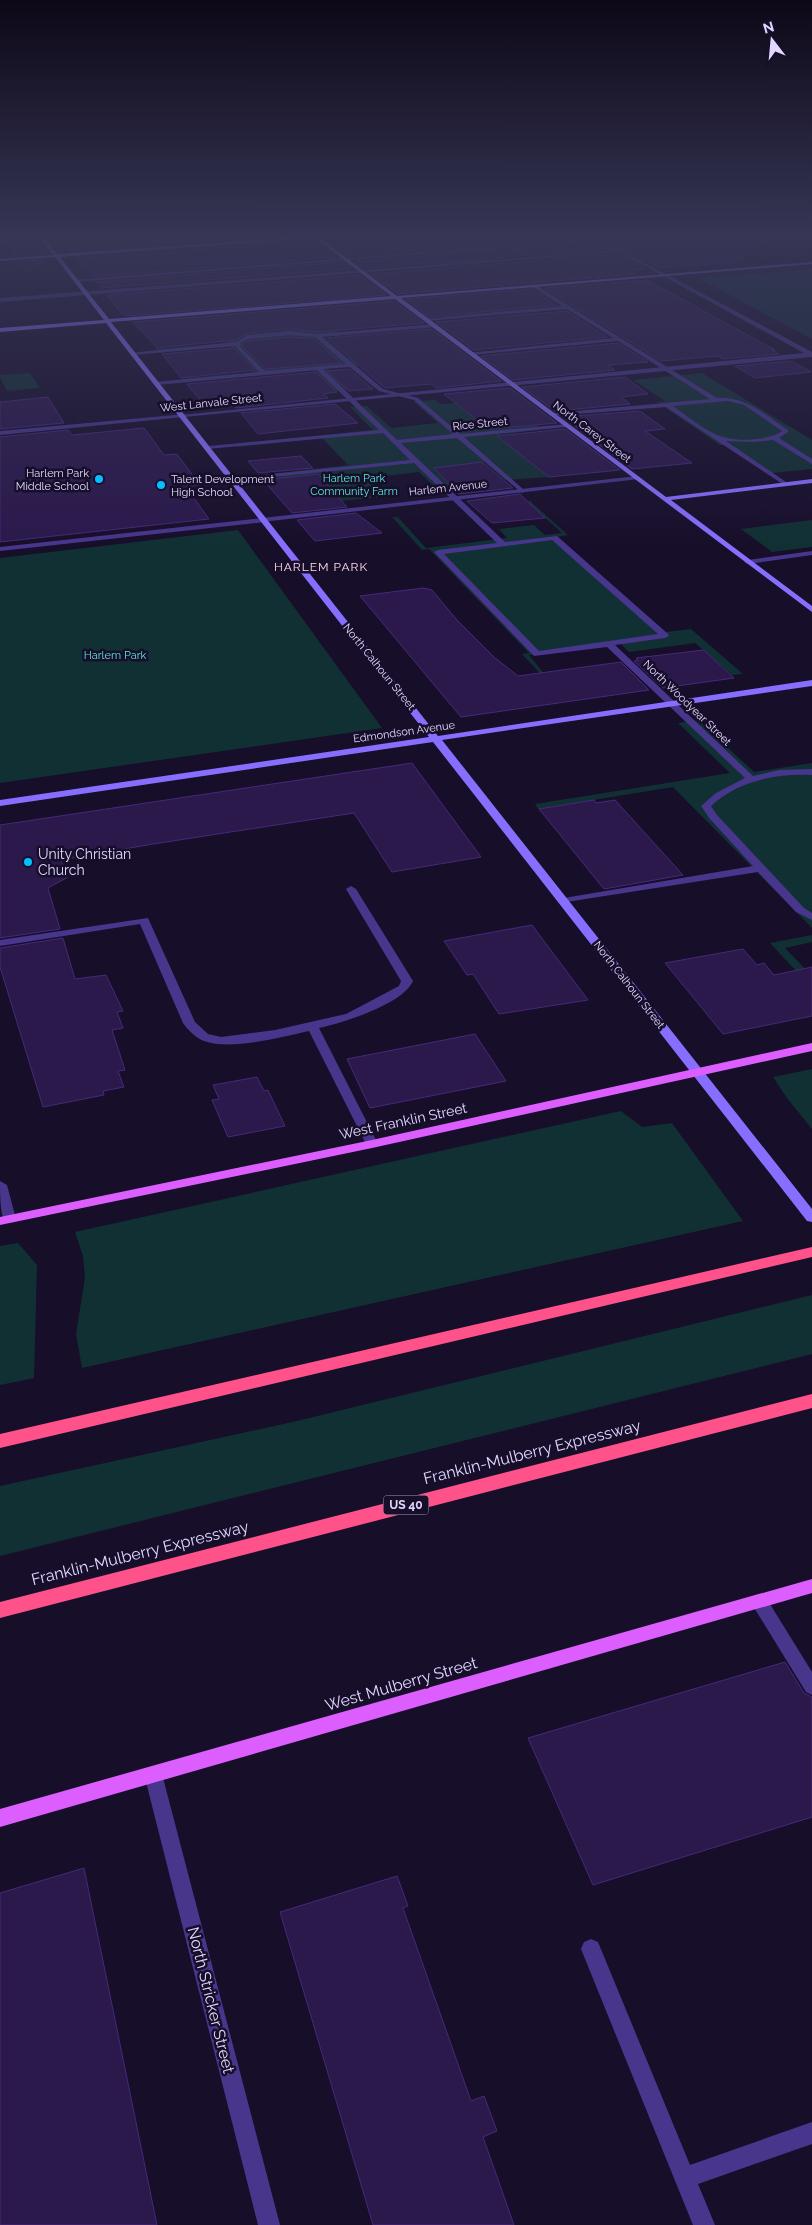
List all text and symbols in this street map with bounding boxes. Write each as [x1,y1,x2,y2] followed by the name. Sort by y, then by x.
[747,15,797,65] north arrow
[761,18,776,37] text: N
[159,391,263,415] street label: West Lanvale Street
[550,398,634,466] street label: North Carey Street
[452,415,508,433] street label: Rice Street
[16,467,89,493] place label: Harlem Park Middle School
[310,472,398,498] park label: Harlem Park Community Farm
[93,473,105,485] marker: Harlem Park Middle School
[171,473,274,499] place label: Talent Development High School
[408,477,488,499] street label: Harlem Avenue
[155,479,167,491] marker: Talent Development High School
[274,560,368,574] district label: HARLEM PARK
[340,621,418,713] street label: North Calhoun Street
[84,649,147,662] park label: Harlem Park
[640,658,734,749] street label: North Woodyear Street
[352,718,456,746] street label: Edmondson Avenue
[38,846,131,878] place label: Unity Christian Church
[22,856,34,868] marker: Unity Christian Church
[591,939,667,1032] street label: North Calhoun Street
[338,1100,469,1142] street label: West Franklin Street
[421,1416,643,1488] street label: Franklin-Mulberry Expressway
[384,1496,428,1514] road number: US 40
[29,1517,251,1589] street label: Franklin-Mulberry Expressway
[323,1653,480,1715] street label: West Mulberry Street
[184,1925,239,2076] street label: North Stricker Street

